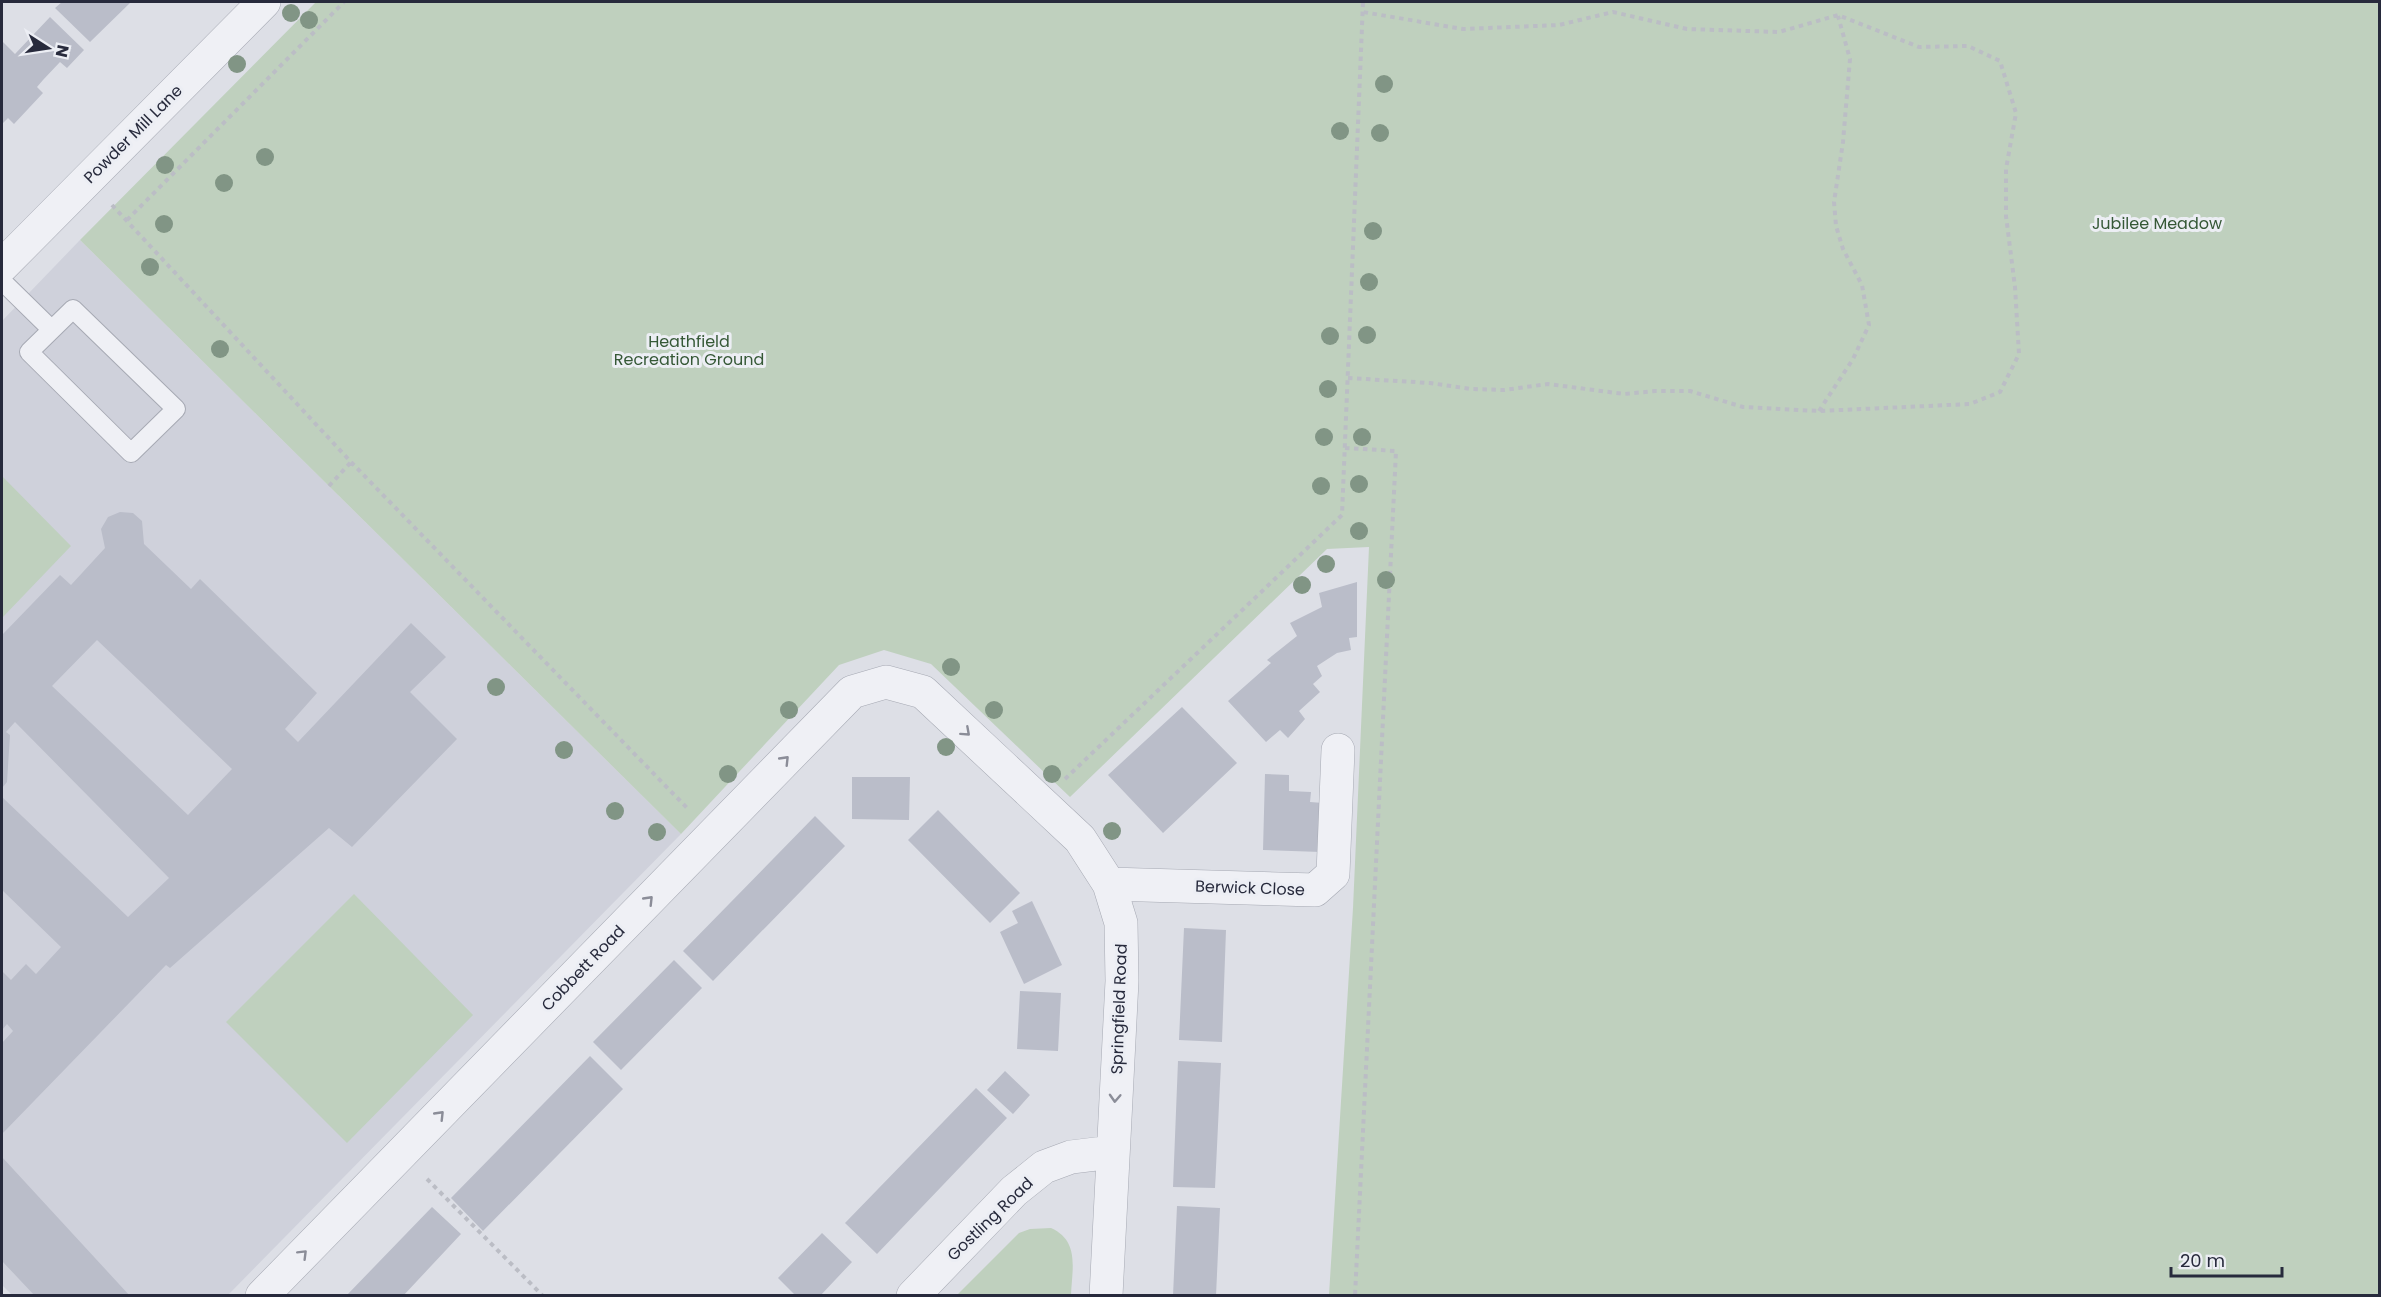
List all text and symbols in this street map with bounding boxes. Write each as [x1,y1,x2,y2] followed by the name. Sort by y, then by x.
[18,18,78,78] north arrow
[50,43,75,59] text: N
[78,79,188,189] street label: Powder Mill Lane
[2092,212,2222,235] park label: Jubilee Meadow
[614,330,764,371] park label: Heathfield Recreation Ground
[959,725,969,736] one-way arrow
[777,757,788,768] one-way arrow
[1195,875,1305,901] street label: Berwick Close
[641,896,652,907] one-way arrow
[536,920,630,1016] street label: Cobbett Road
[1105,943,1133,1075] street label: Springfield Road
[1109,1093,1122,1102] one-way arrow
[433,1112,444,1122] one-way arrow
[942,1172,1038,1266] street label: Gostling Road
[2171,1240,2282,1278] scale bar
[2180,1248,2225,1273] text: 20 m
[295,1250,306,1261] one-way arrow

